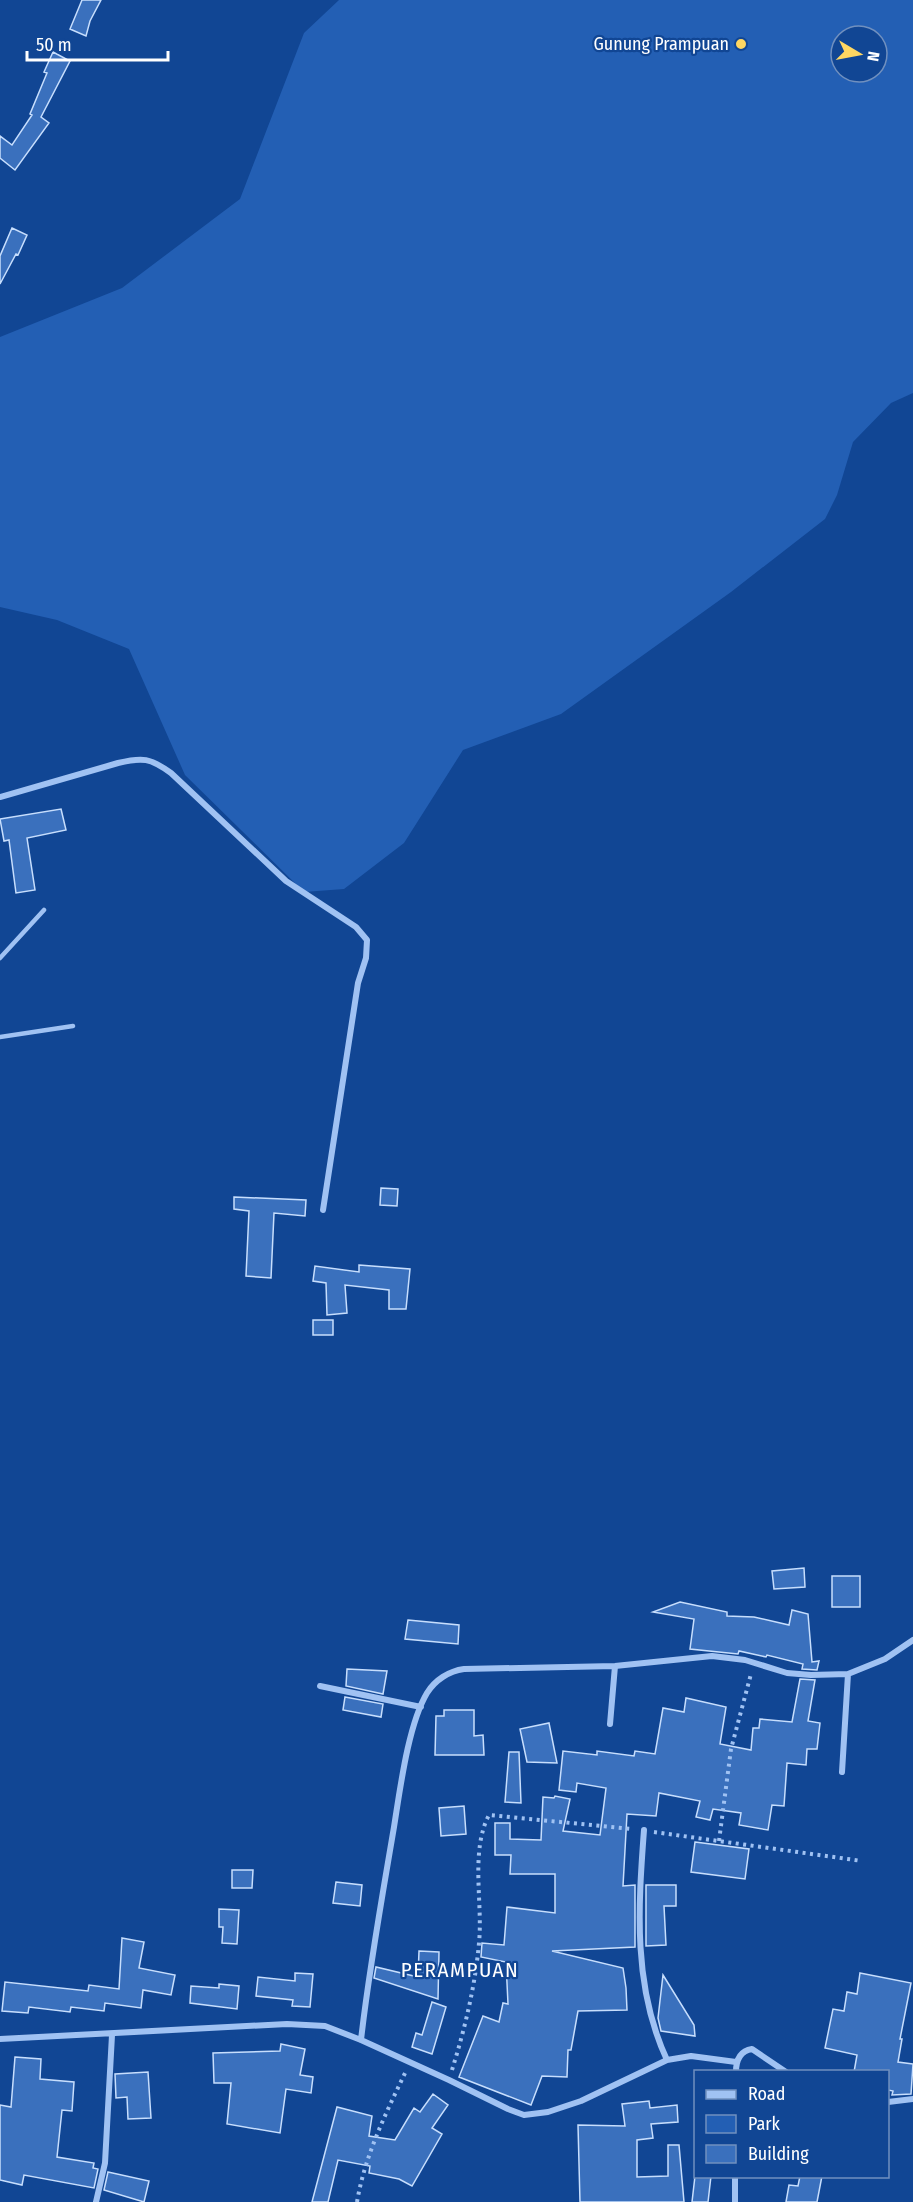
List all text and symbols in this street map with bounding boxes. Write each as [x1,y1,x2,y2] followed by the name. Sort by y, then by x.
[27,24,168,62] scale bar
[829,24,889,84] north arrow
[593,33,729,55] place label: Gunung Prampuan
[36,34,72,56] text: 50 m
[734,37,748,51] marker: Gunung Prampuan
[863,50,883,63] text: N
[401,1957,519,1983] district label: PERAMPUAN
[694,2070,889,2178] legend
[748,2083,785,2105] text: Road
[748,2113,781,2135] text: Park
[748,2143,809,2165] text: Building

